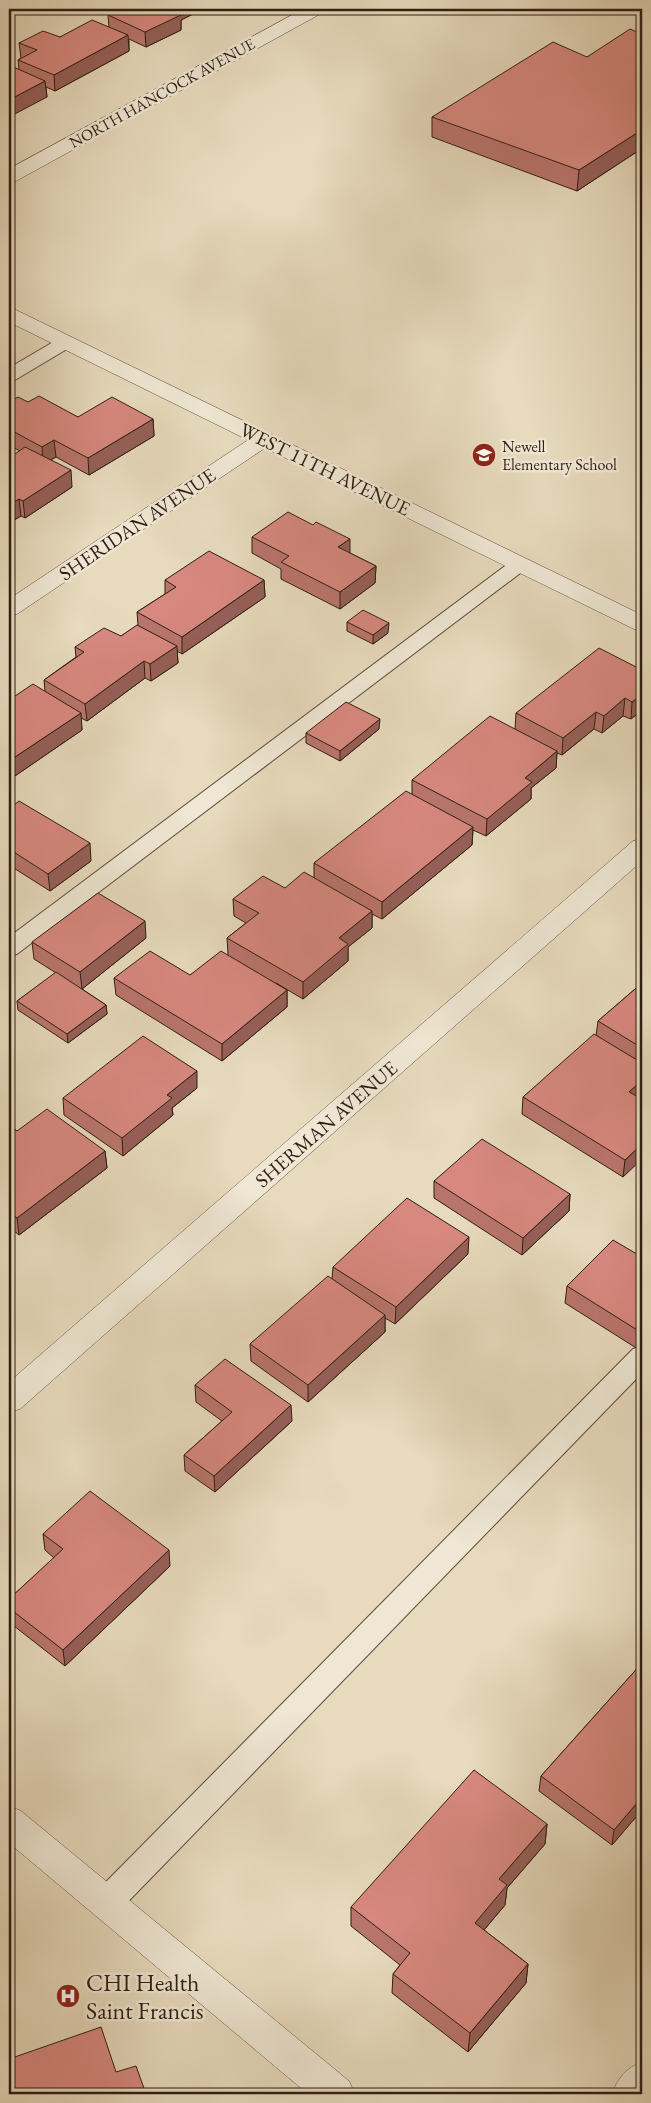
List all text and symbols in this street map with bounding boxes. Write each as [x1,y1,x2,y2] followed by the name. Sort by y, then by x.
[65,33,259,153] street label: NORTH HANCOCK AVENUE
[235,416,415,522] street label: WEST 11TH AVENUE
[502,436,617,475] place label: Newell Elementary School
[471,442,497,468] school or university icon: Newell Elementary School
[54,462,220,586] street label: SHERIDAN AVENUE
[249,1055,403,1193] street label: SHERMAN AVENUE
[86,1967,204,2026] place label: CHI Health Saint Francis
[55,1983,81,2009] hospital icon: CHI Health Saint Francis

